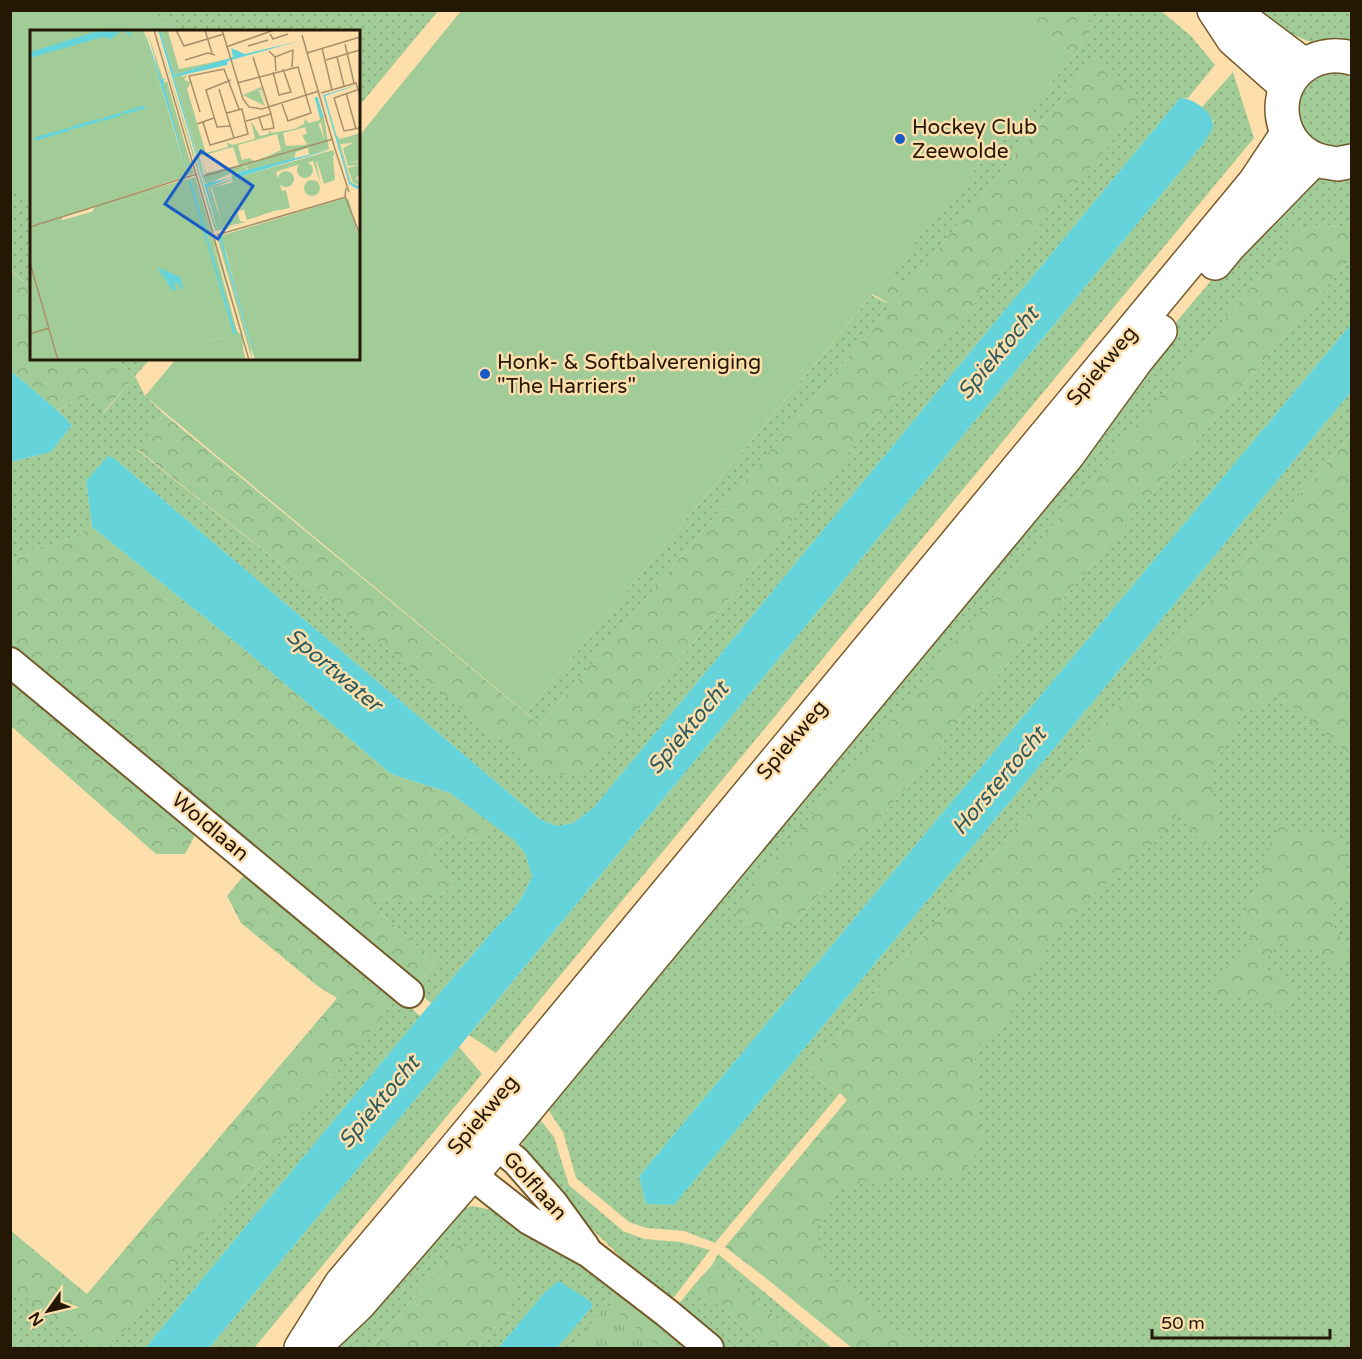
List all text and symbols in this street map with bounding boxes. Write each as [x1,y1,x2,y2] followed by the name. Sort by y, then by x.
[30,30,360,360] inset map
[912,115,1037,164] place label: Hockey Club Zeewolde
[893,132,907,146] marker: Hockey Club Zeewolde
[952,300,1046,404] water label: Spiektocht
[1062,321,1142,411] street label: Spiekweg
[497,350,761,399] place label: Honk- & Softbalvereniging "The Harriers"
[478,367,492,381] marker: Honk- & Softbalvereniging "The Harriers"
[281,623,389,719] water label: Sportwater
[642,675,736,779] water label: Spiektocht
[752,695,832,785] street label: Spiekweg
[946,720,1053,840] water label: Horstertocht
[166,787,254,867] street label: Woldlaan
[333,1049,427,1153] water label: Spiektocht
[443,1070,523,1160] street label: Spiekweg
[498,1147,572,1225] street label: Golflaan
[18,1281,78,1341] north arrow
[1152,1302,1330,1340] scale bar
[25,1308,48,1330] text: N
[1161,1312,1205,1334] text: 50 m

